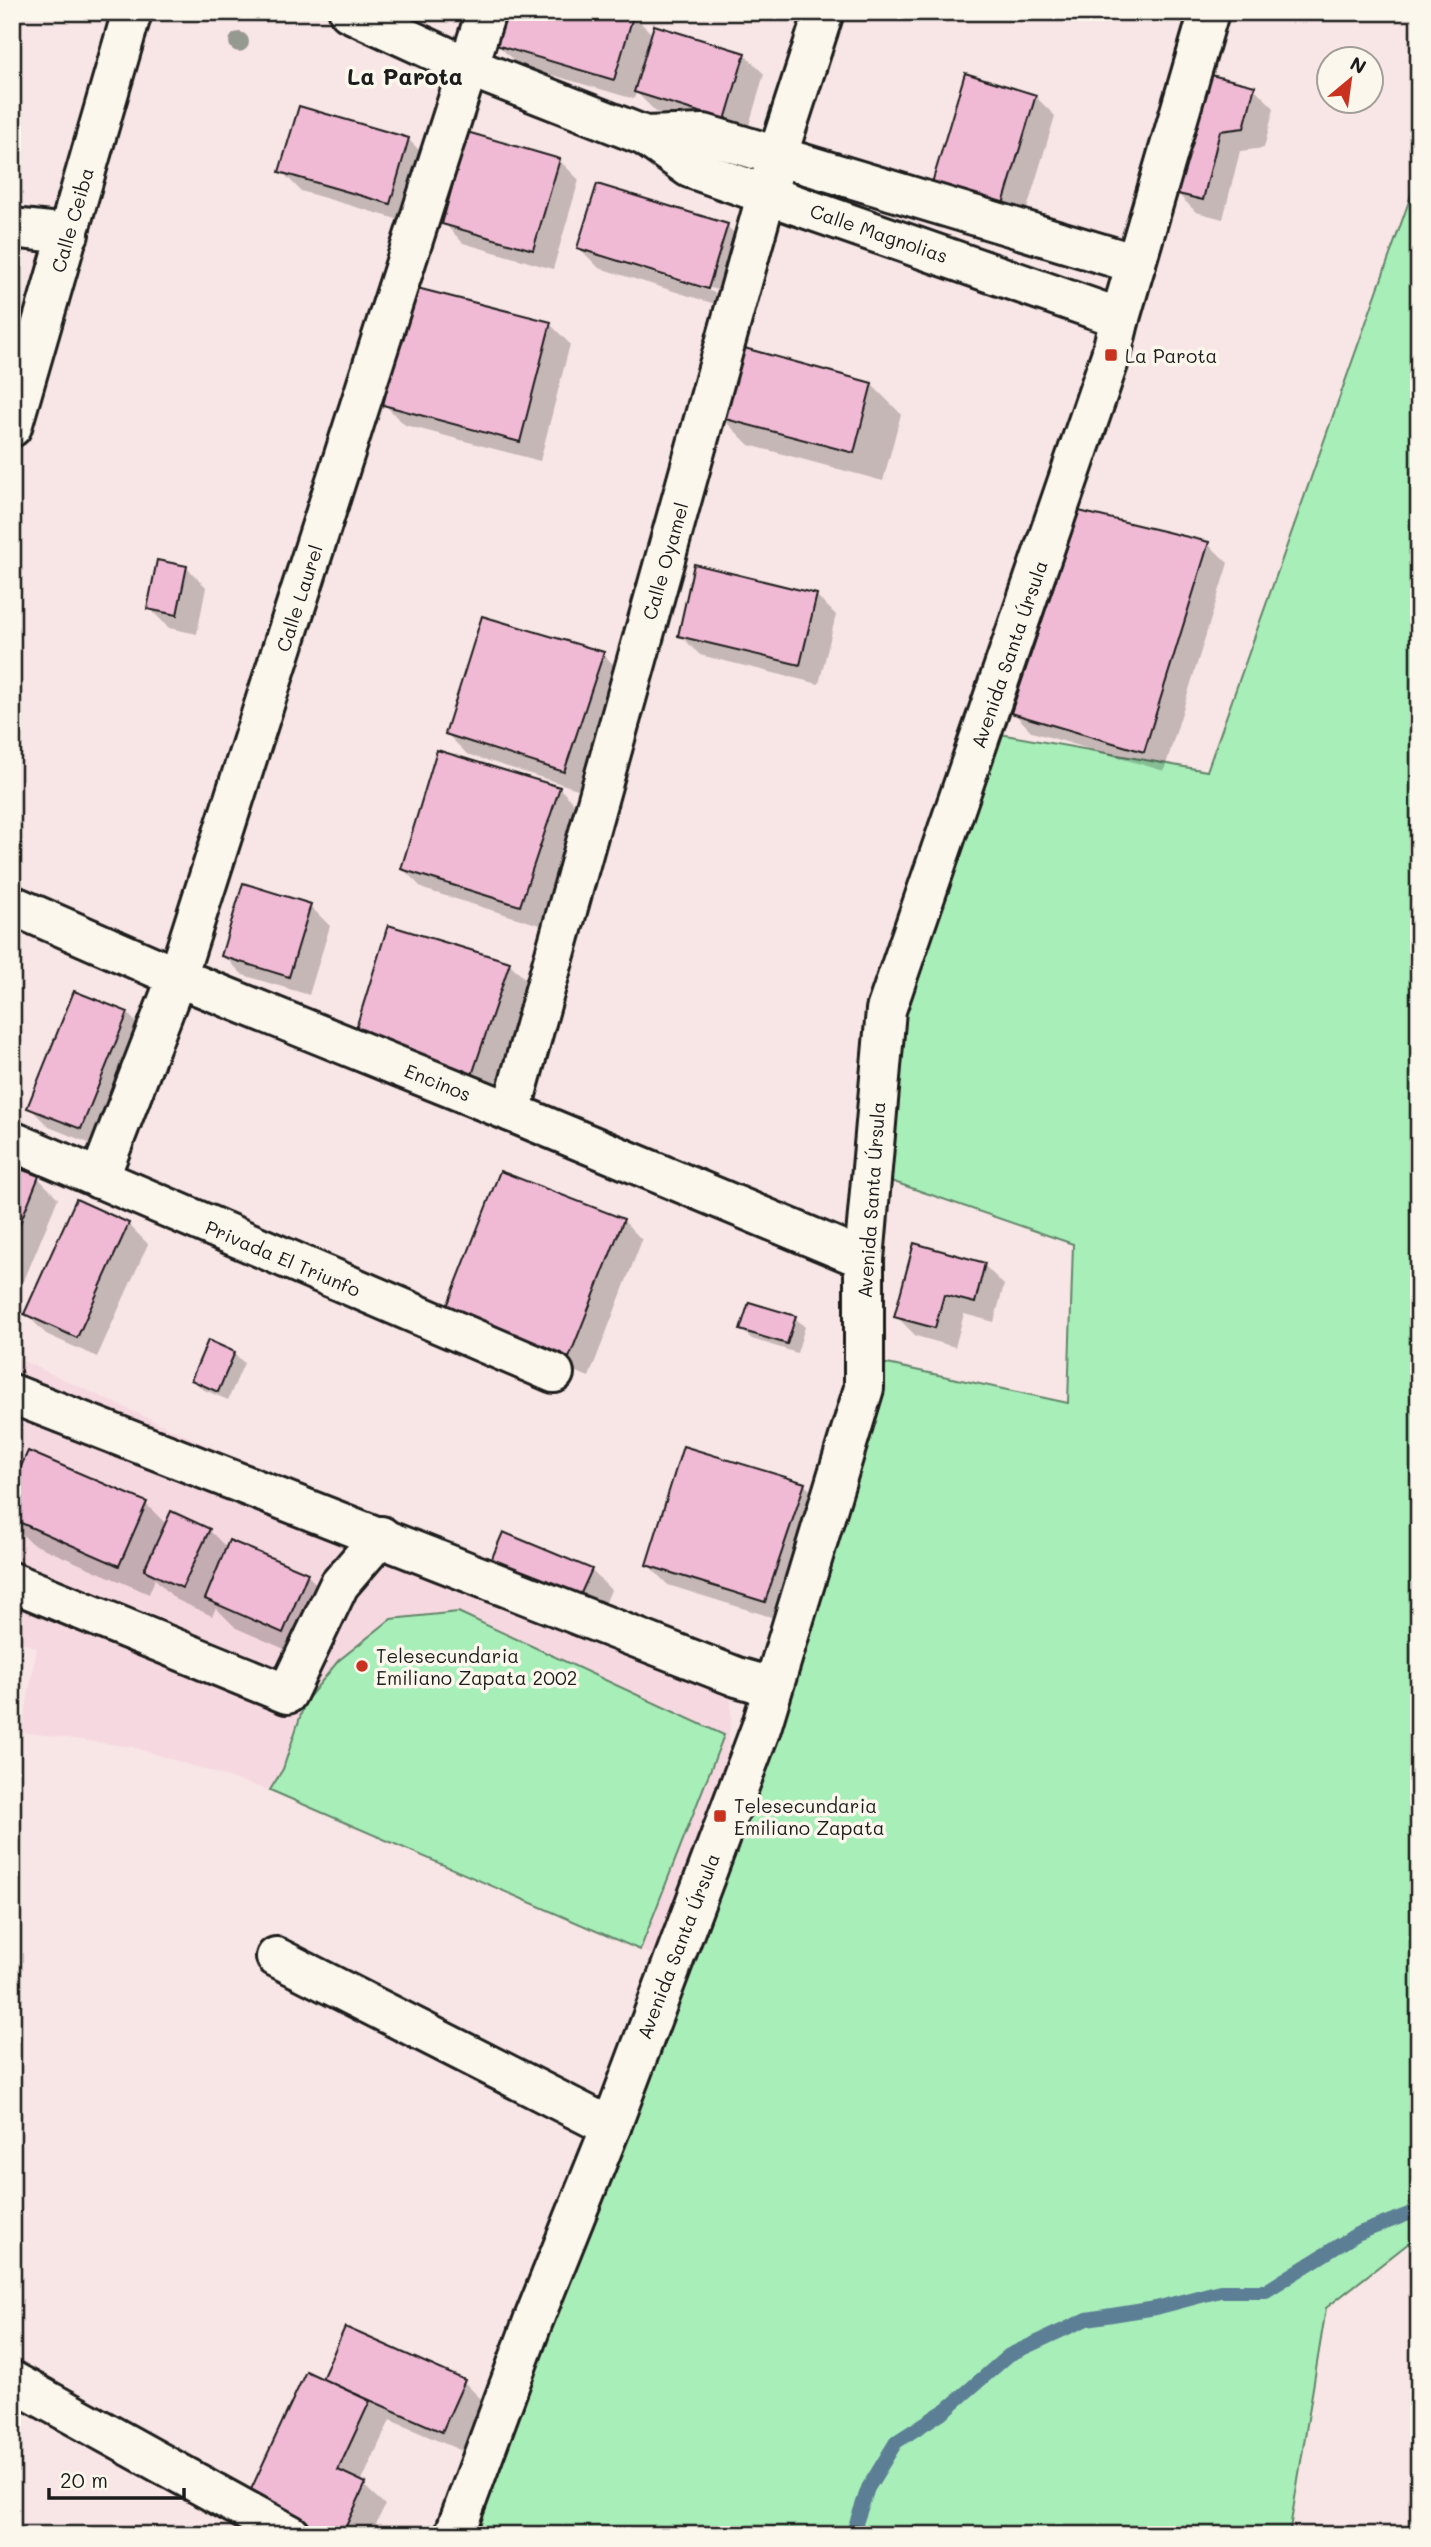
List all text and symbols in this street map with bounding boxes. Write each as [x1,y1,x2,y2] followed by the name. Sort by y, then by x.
[1316,46,1386,116] north arrow
[1346,50,1371,79] text: N
[347,61,463,91] district label: La Parota
[45,165,99,275] street label: Calle Ceiba
[807,198,951,268] street label: Calle Magnolias
[1125,343,1217,368] place label: La Parota
[1103,347,1119,363] marker: La Parota
[636,499,694,623] street label: Calle Oyamel
[270,541,328,655] street label: Calle Laurel
[965,557,1053,751] street label: Avenida Santa Úrsula
[401,1057,475,1107] street label: Encinos
[852,1101,890,1299] street label: Avenida Santa Úrsula
[202,1214,364,1302] street label: Privada El Triunfo
[376,1643,577,1690] place label: Telesecundaria Emiliano Zapata 2002
[354,1658,370,1674] marker: Telesecundaria Emiliano Zapata 2002
[734,1793,885,1840] place label: Telesecundaria Emiliano Zapata
[712,1808,728,1824] marker: Telesecundaria Emiliano Zapata
[631,1849,725,2043] street label: Avenida Santa Úrsula
[49,2456,184,2500] scale bar
[60,2466,108,2493] text: 20 m

